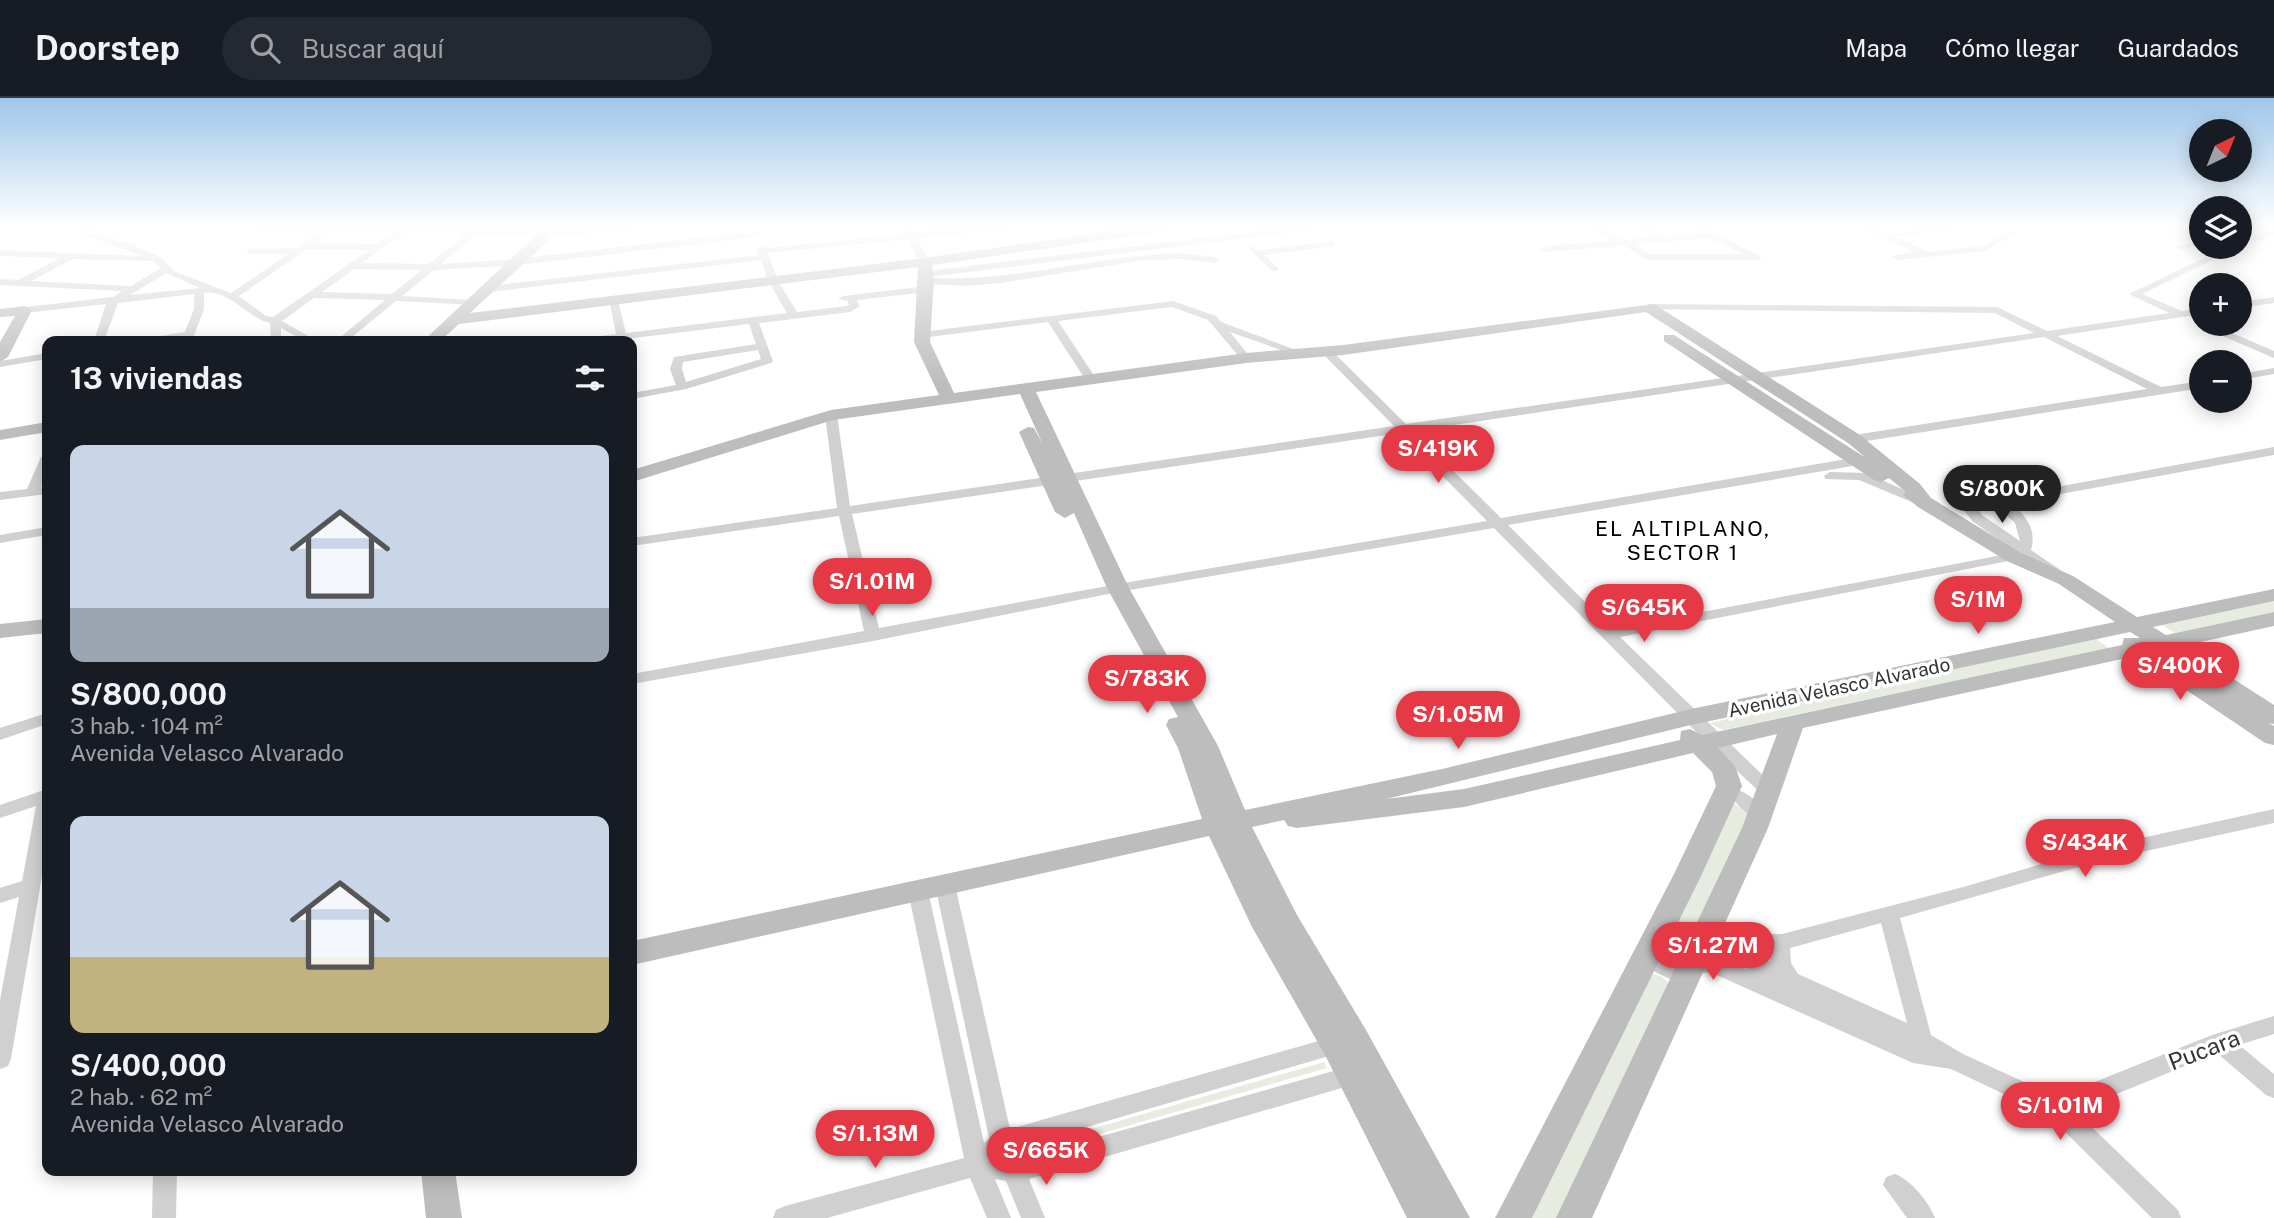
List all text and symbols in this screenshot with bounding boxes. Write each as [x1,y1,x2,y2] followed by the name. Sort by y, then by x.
[222,17,712,80] search box
[35,29,180,67] text: Doorstep
[246,29,284,67] icon: search
[302,33,444,64] text: Buscar aquí
[1845,34,1907,62] text: Mapa
[1945,34,2079,62] text: Cómo llegar
[2117,34,2239,62] text: Guardados
[2189,119,2252,182] north arrow
[2189,119,2252,413] map controls
[2189,196,2252,259] button: layers
[2189,273,2252,336] button: +
[2189,350,2252,413] button: −
[571,359,609,397] icon: filters
[70,360,243,396] text: 13 viviendas
[1381,426,1495,485] pin: S/419K
[1397,434,1479,461] text: S/419K
[1945,466,2059,525] pin: S/800K
[1959,474,2045,501] text: S/800K
[277,491,403,617] icon: home
[1595,516,1771,565] district label: EL ALTIPLANO, SECTOR 1
[807,559,937,618] pin: S/1.01M
[829,567,915,594] text: S/1.01M
[1937,576,2019,636] pin: S/1M
[1587,584,1701,644] pin: S/645K
[1950,585,2006,612] text: S/1M
[1601,593,1687,620] text: S/645K
[2123,642,2237,702] pin: S/400K
[2137,651,2223,678] text: S/400K
[1726,653,1952,721] street label: Avenida Velasco Alvarado
[1090,656,1204,715] pin: S/783K
[1104,664,1190,691] text: S/783K
[70,676,227,712] text: S/800,000
[1393,692,1523,751] pin: S/1.05M
[1412,700,1504,727] text: S/1.05M
[70,712,223,739] text: 3 hab. · 104 m²
[70,739,344,766] text: Avenida Velasco Alvarado
[2028,820,2142,879] pin: S/434K
[2042,828,2128,855] text: S/434K
[277,862,403,988] icon: home
[1648,922,1778,982] pin: S/1.27M
[1667,931,1759,958] text: S/1.27M
[2164,1024,2243,1075] street label: Pucara
[70,1047,227,1083] text: S/400,000
[1995,1082,2125,1142] pin: S/1.01M
[70,1083,212,1110] text: 2 hab. · 62 m²
[2017,1091,2103,1118] text: S/1.01M
[70,1110,344,1137] text: Avenida Velasco Alvarado
[810,1110,940,1170] pin: S/1.13M
[832,1119,918,1146] text: S/1.13M
[989,1128,1103,1187] pin: S/665K
[1002,1136,1090,1163] text: S/665K

